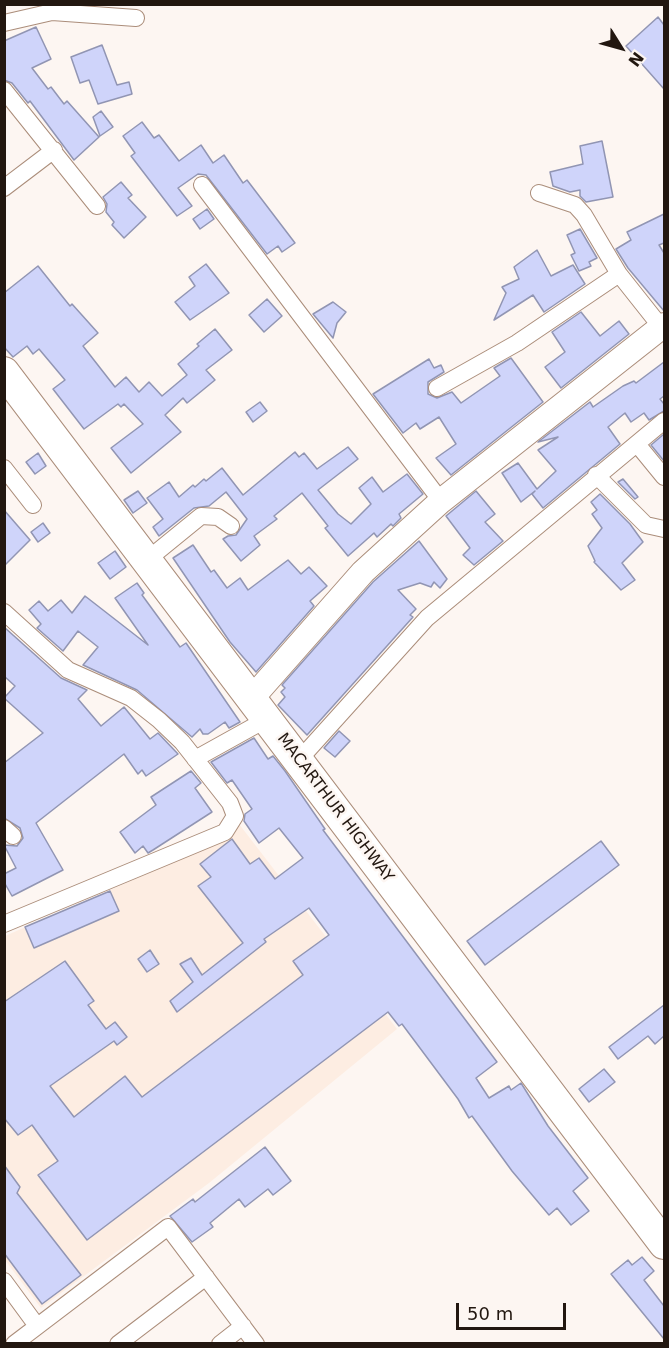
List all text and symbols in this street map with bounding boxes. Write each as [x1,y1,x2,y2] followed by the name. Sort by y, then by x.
[591,18,651,78] north arrow
[624,48,647,70] text: N
[273,730,397,886] street label: MACARTHUR HIGHWAY
[459,1291,568,1329] scale bar
[467,1303,513,1324] text: 50 m

